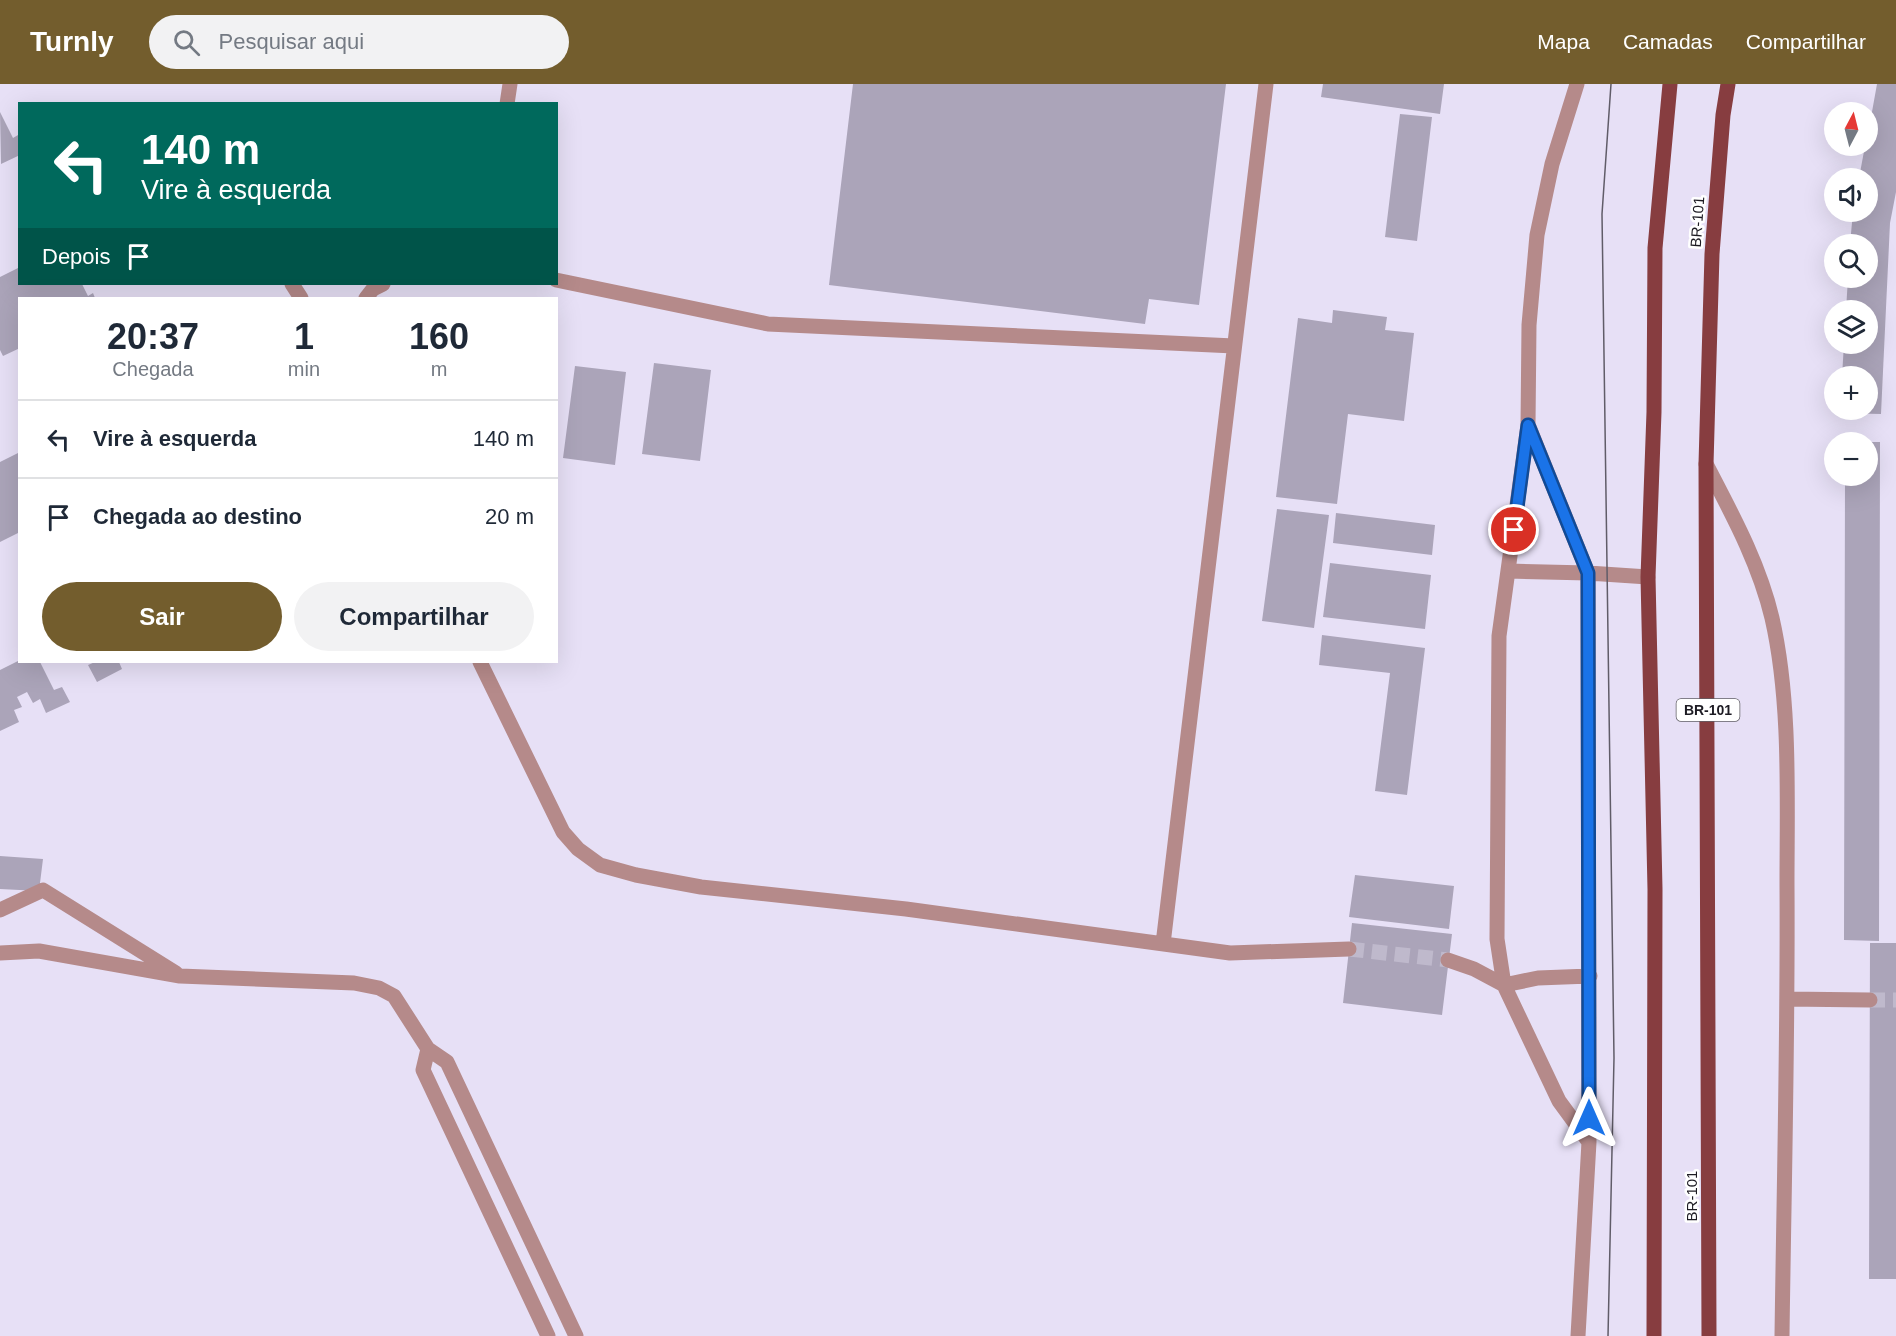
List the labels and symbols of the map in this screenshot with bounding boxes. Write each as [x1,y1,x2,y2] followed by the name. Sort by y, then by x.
[1824,102,1878,156] north arrow
[1687,196,1707,248] street label: BR-101
[1488,504,1539,555] pin
[1676,699,1740,721] road number: BR-101
[1557,1086,1621,1150] position arrow
[1683,1171,1700,1221] street label: BR-101

